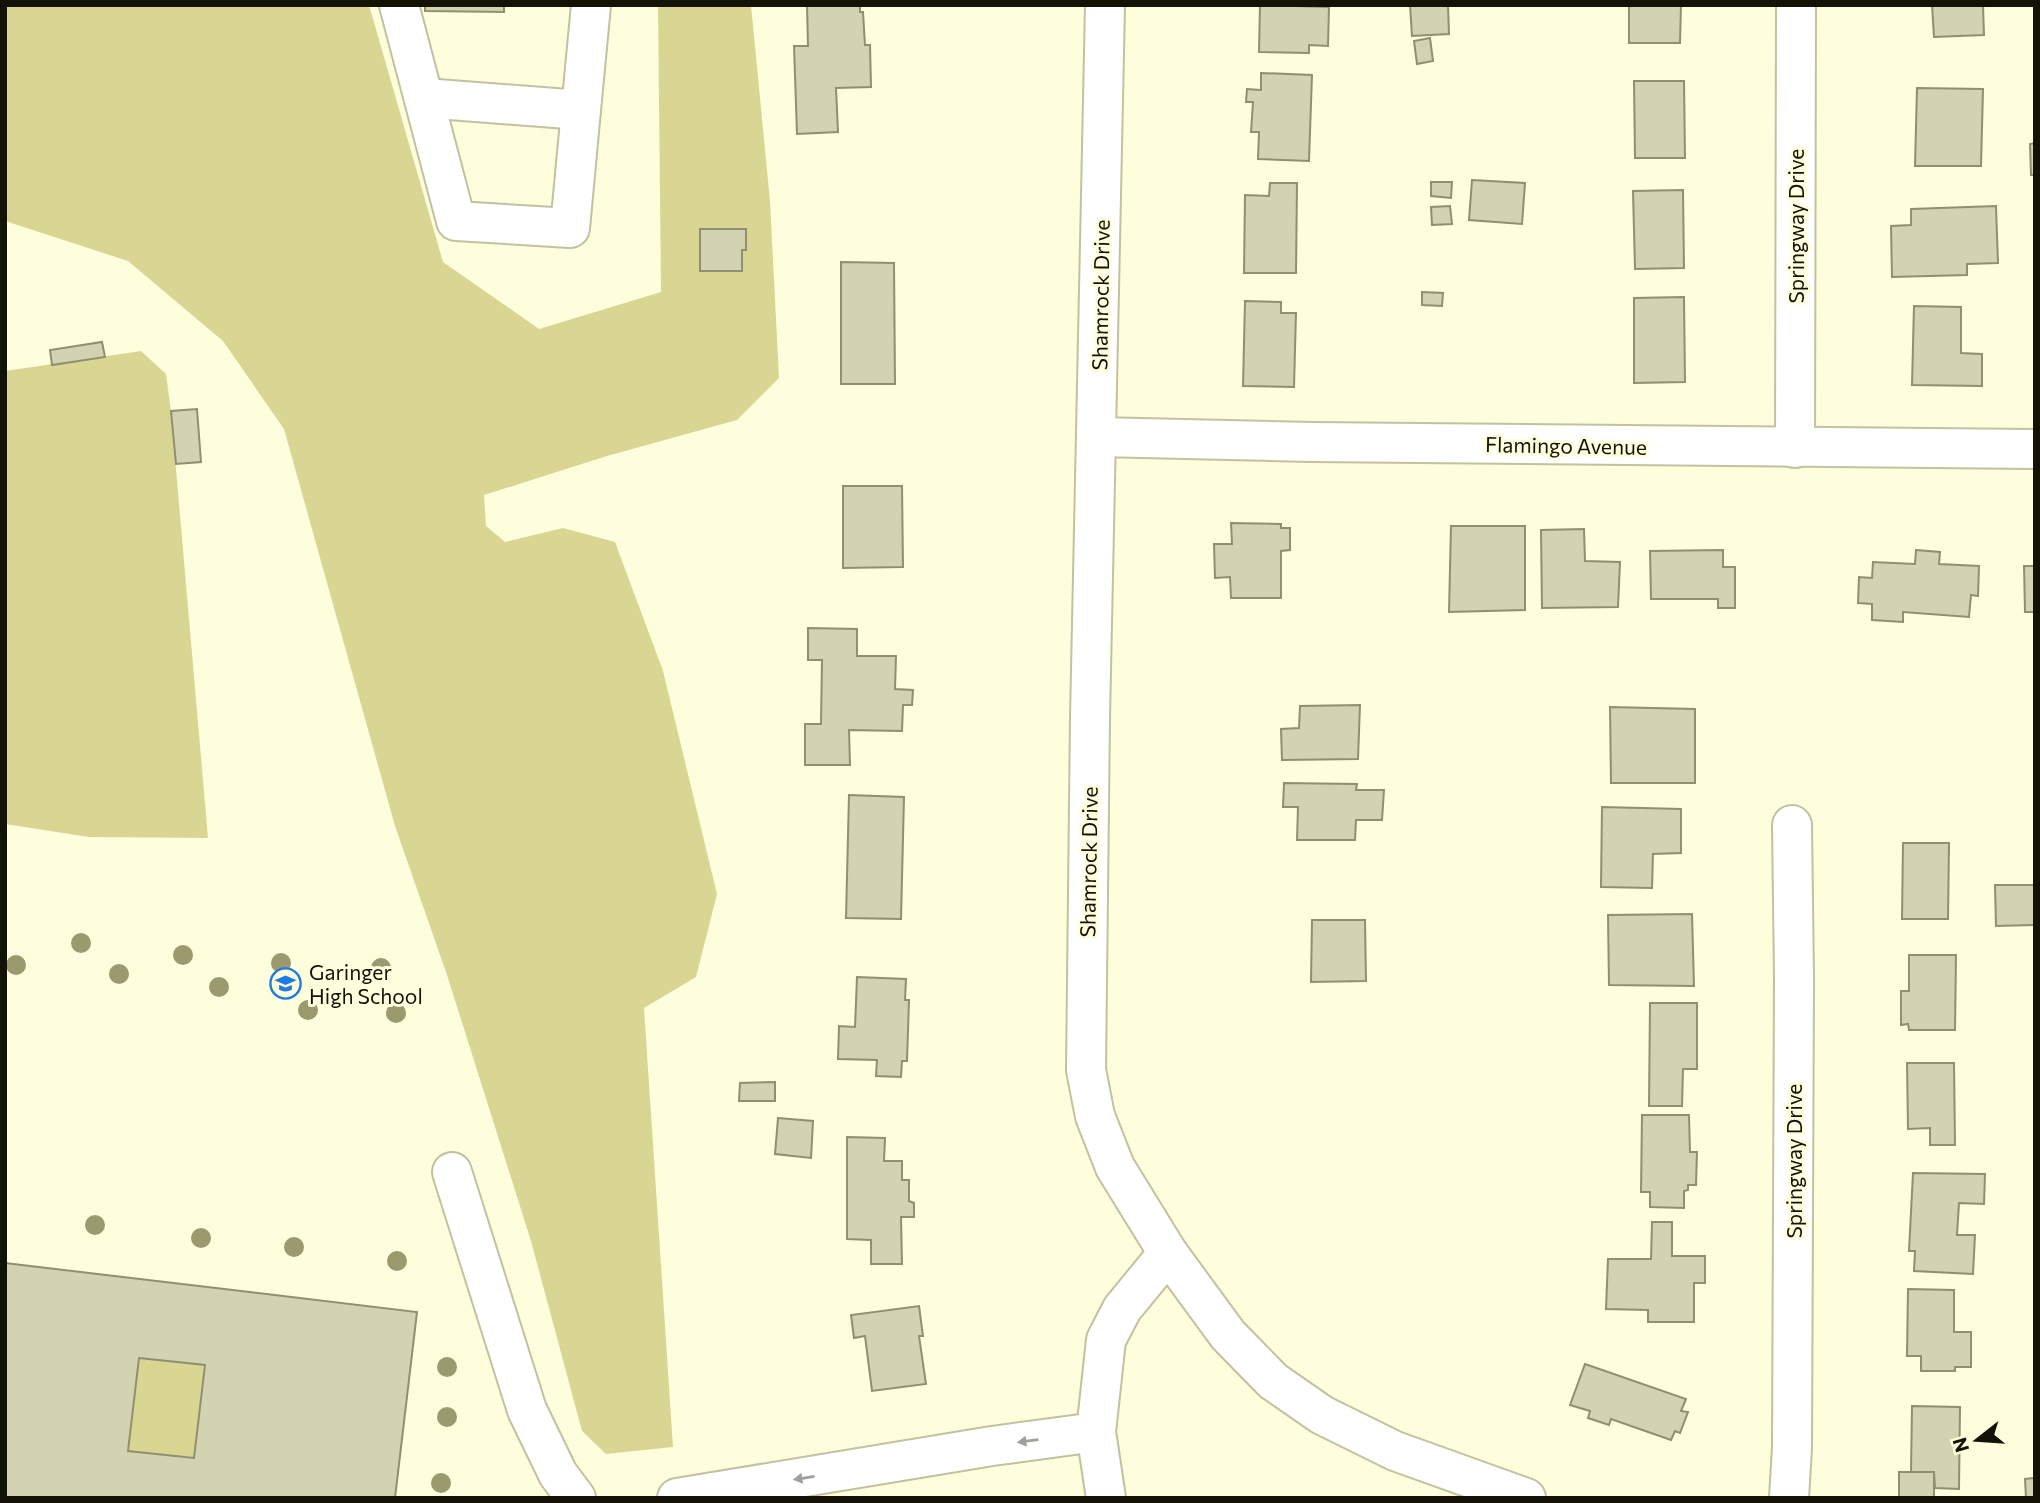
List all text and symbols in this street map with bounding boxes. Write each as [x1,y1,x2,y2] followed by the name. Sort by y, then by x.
[1783,149,1808,303] street label: Springway Drive
[1086,219,1114,371] street label: Shamrock Drive
[1485,431,1647,459] street label: Flamingo Avenue
[1074,786,1102,938] street label: Shamrock Drive
[309,959,423,1008] place label: Garinger High School
[269,966,303,1000] school or university icon: Garinger High School
[1781,1084,1806,1238] street label: Springway Drive
[1942,1405,2012,1475] north arrow
[1947,1435,1973,1455] text: N
[1017,1436,1039,1447] one-way arrow
[793,1473,815,1484] one-way arrow

